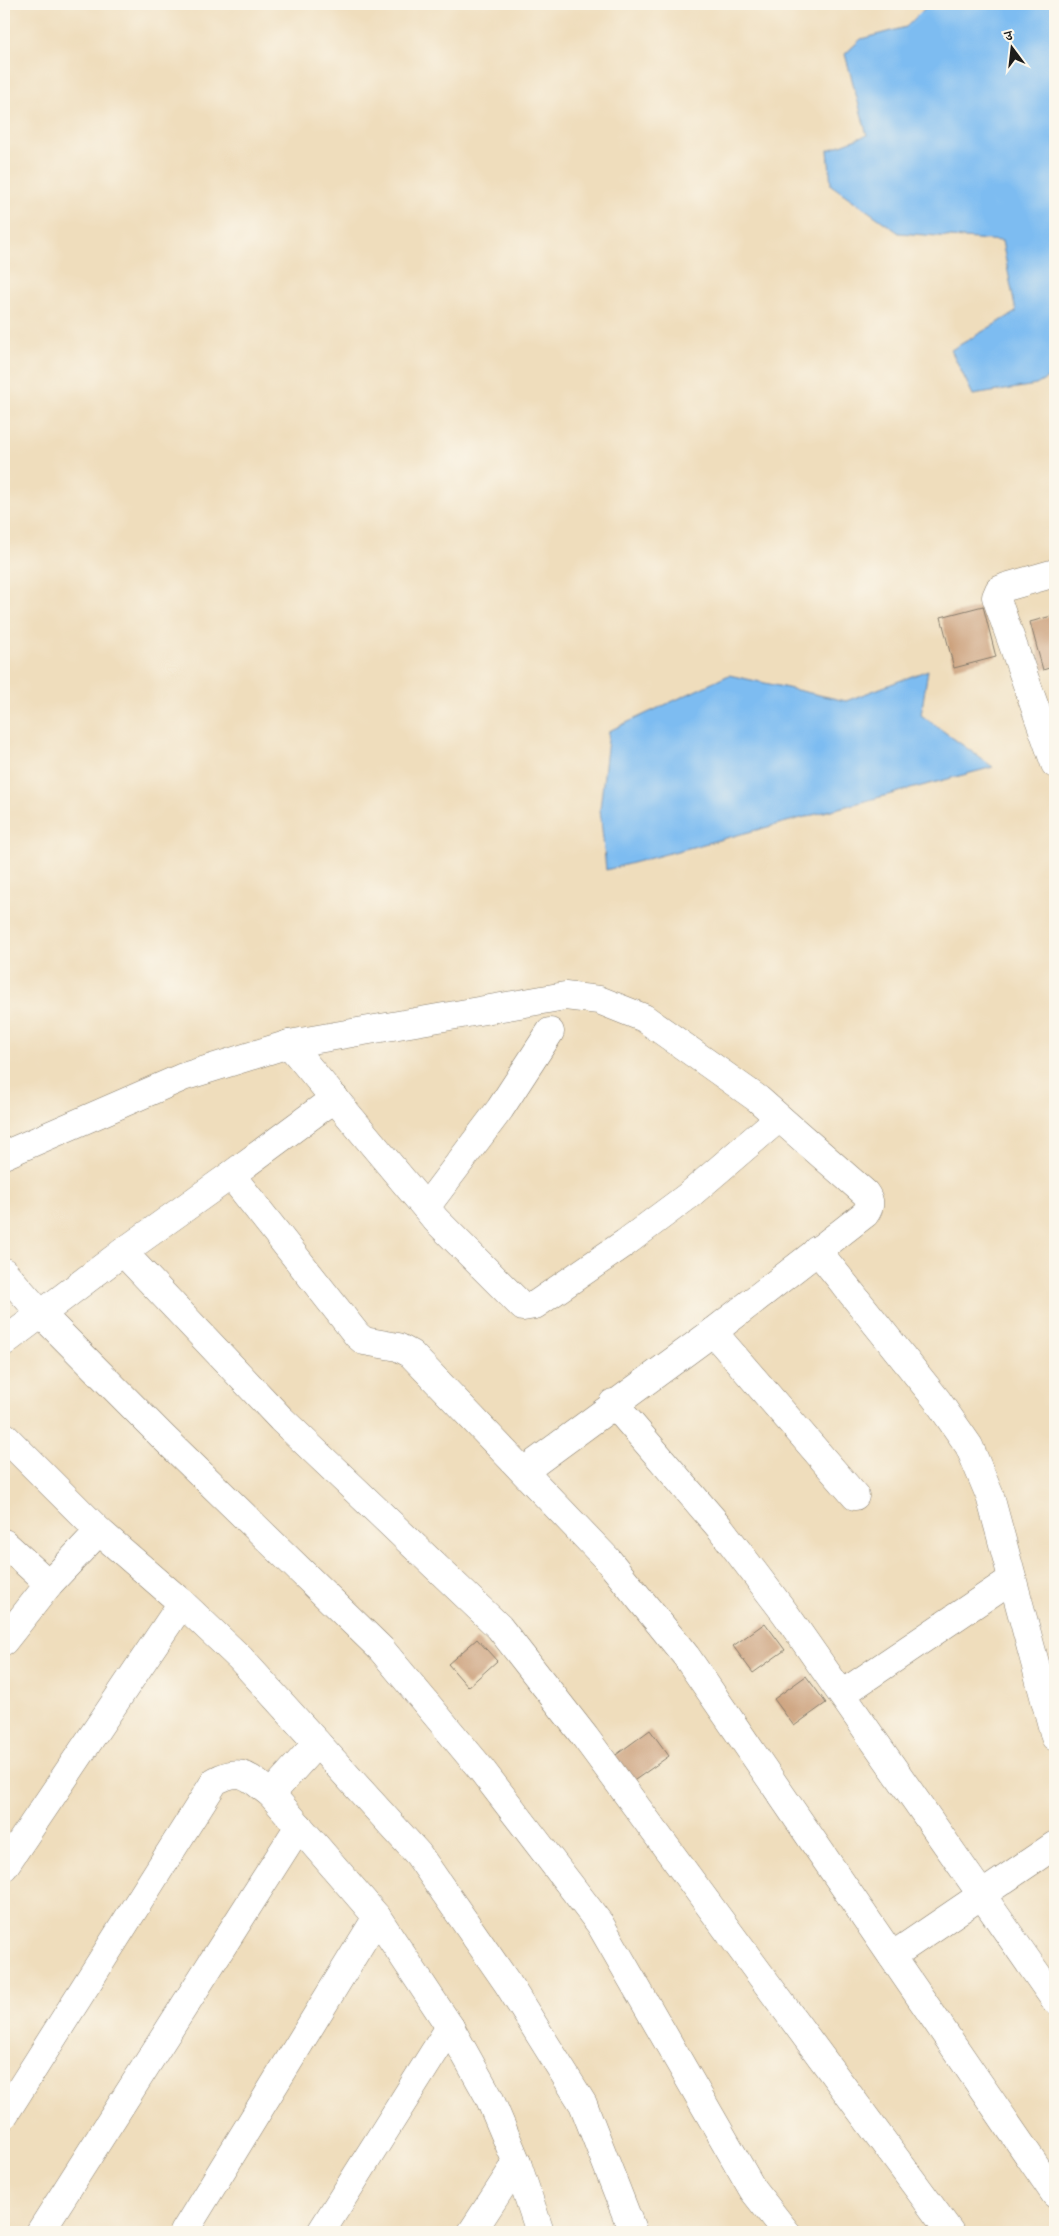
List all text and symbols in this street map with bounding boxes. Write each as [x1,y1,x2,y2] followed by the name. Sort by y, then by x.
[986,22,1036,72] north arrow
[1002,27,1015,45] text: उ

